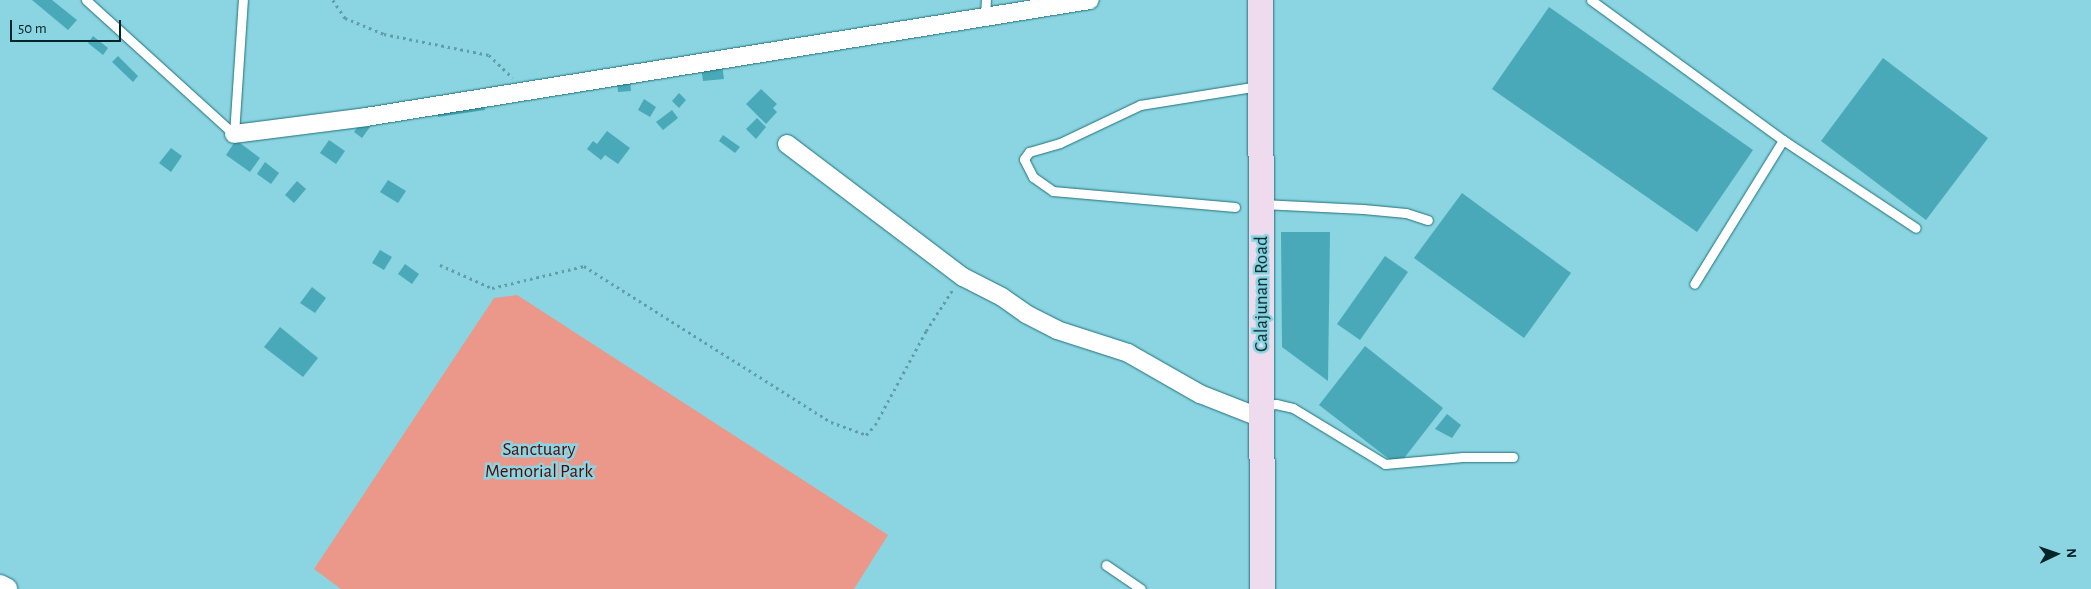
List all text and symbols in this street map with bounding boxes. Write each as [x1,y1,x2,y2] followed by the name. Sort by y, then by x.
[12,10,124,42] scale bar
[18,21,47,36] text: 50 m
[1251,236,1273,352] street label: Calajunan Road
[485,439,593,483] park label: Sanctuary Memorial Park
[2031,529,2081,579] north arrow
[2064,548,2078,558] text: N

